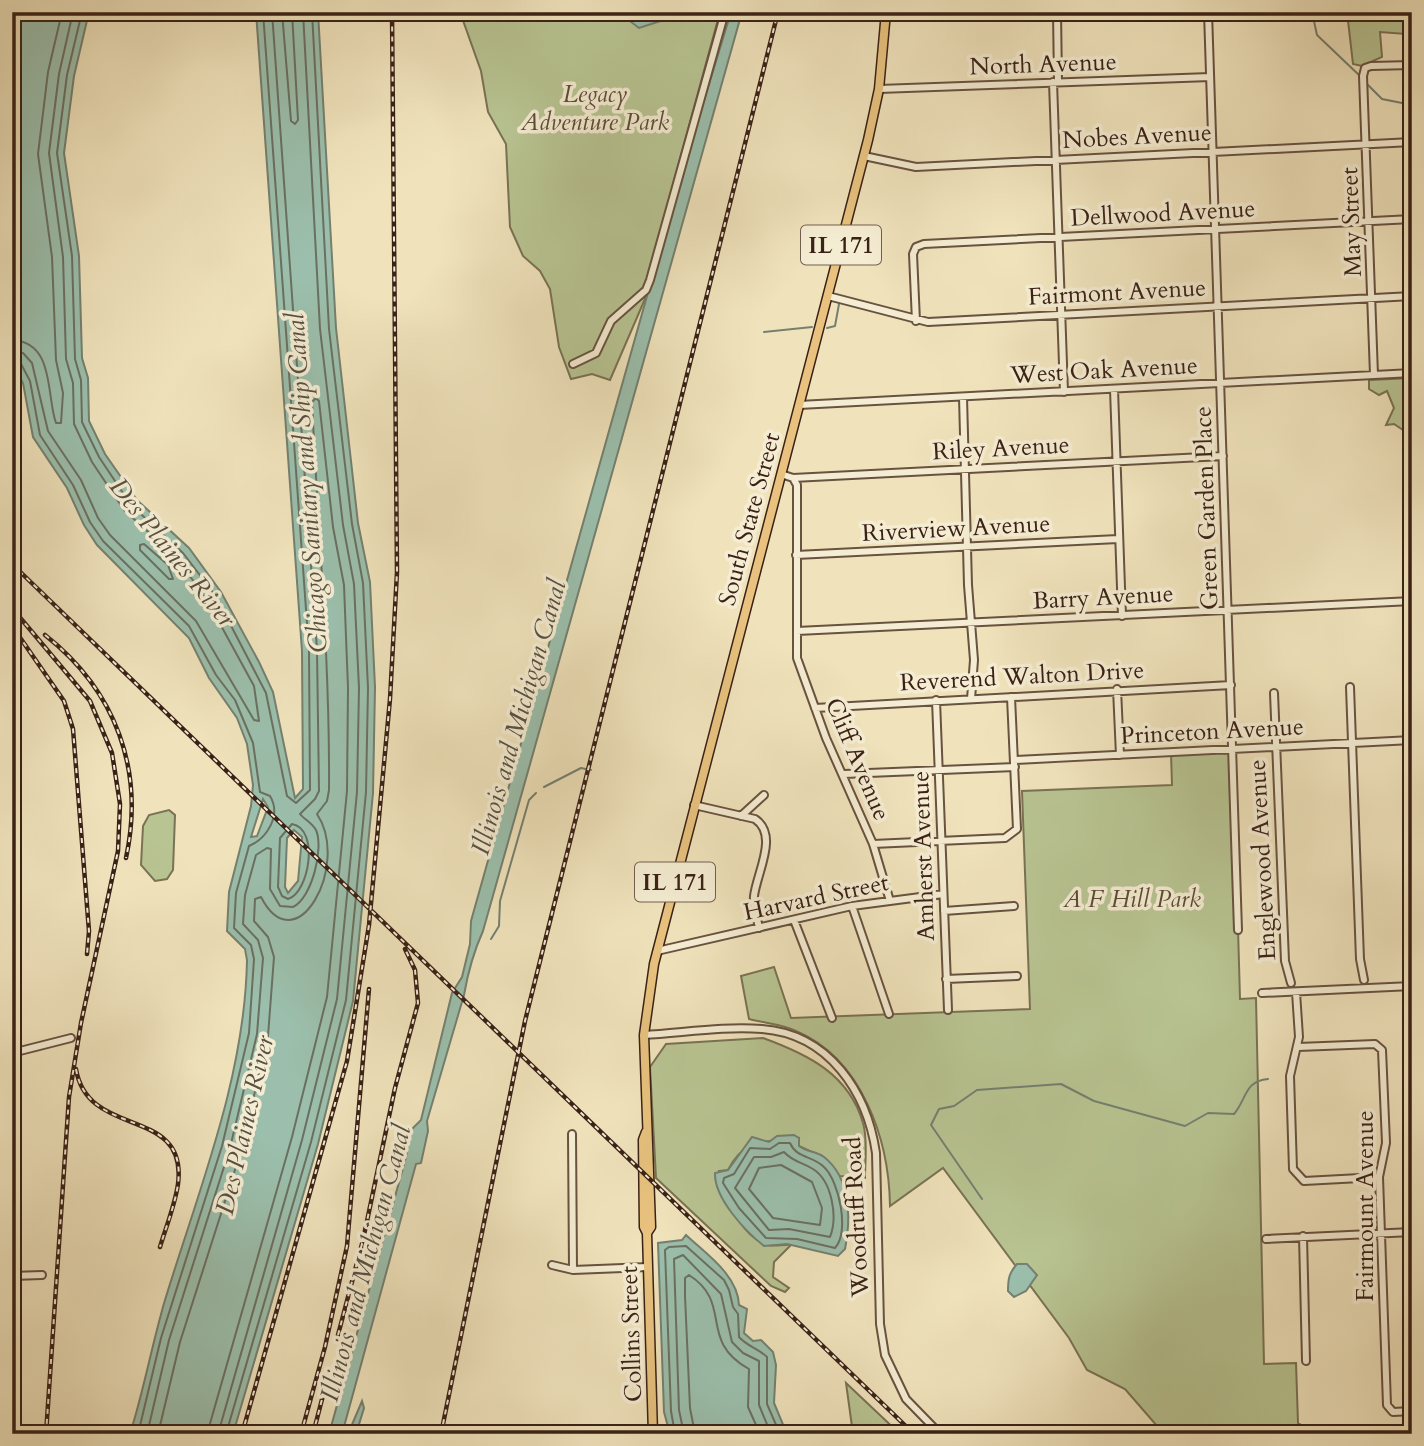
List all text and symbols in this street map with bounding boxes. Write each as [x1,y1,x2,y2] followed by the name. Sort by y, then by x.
[969,45,1117,84] street label: North Avenue
[520,78,669,139] park label: Legacy Adventure Park
[1061,116,1213,157] street label: Nobes Avenue
[1333,166,1370,277] street label: May Street
[1070,192,1256,235] street label: Dellwood Avenue
[801,226,881,264] road number: IL 171
[1027,271,1207,314] street label: Fairmont Avenue
[277,311,336,654] water label: Chicago Sanitary and Ship Canal
[1008,349,1199,392] street label: West Oak Avenue
[1186,405,1227,611] street label: Green Garden Place
[711,428,789,609] street label: South State Street
[932,428,1070,469] street label: Riley Avenue
[101,470,245,636] water label: Des Plaines River
[861,507,1051,550] street label: Riverview Avenue
[462,575,575,859] water label: Illinois and Michigan Canal
[1032,577,1174,618] street label: Barry Avenue
[899,654,1145,699] street label: Reverend Walton Drive
[817,693,898,825] street label: Cliff Avenue
[1119,710,1305,753] street label: Princeton Avenue
[1241,759,1284,961] street label: Englewood Avenue
[904,770,943,942] street label: Amherst Avenue
[635,862,715,902] road number: IL 171
[741,866,892,929] street label: Harvard Street
[1062,883,1201,916] park label: A F Hill Park
[207,1031,282,1218] water label: Des Plaines River
[1349,1110,1382,1302] street label: Fairmount Avenue
[312,1120,419,1405] water label: Illinois and Michigan Canal
[836,1136,877,1299] street label: Woodruff Road
[613,1265,650,1403] street label: Collins Street

